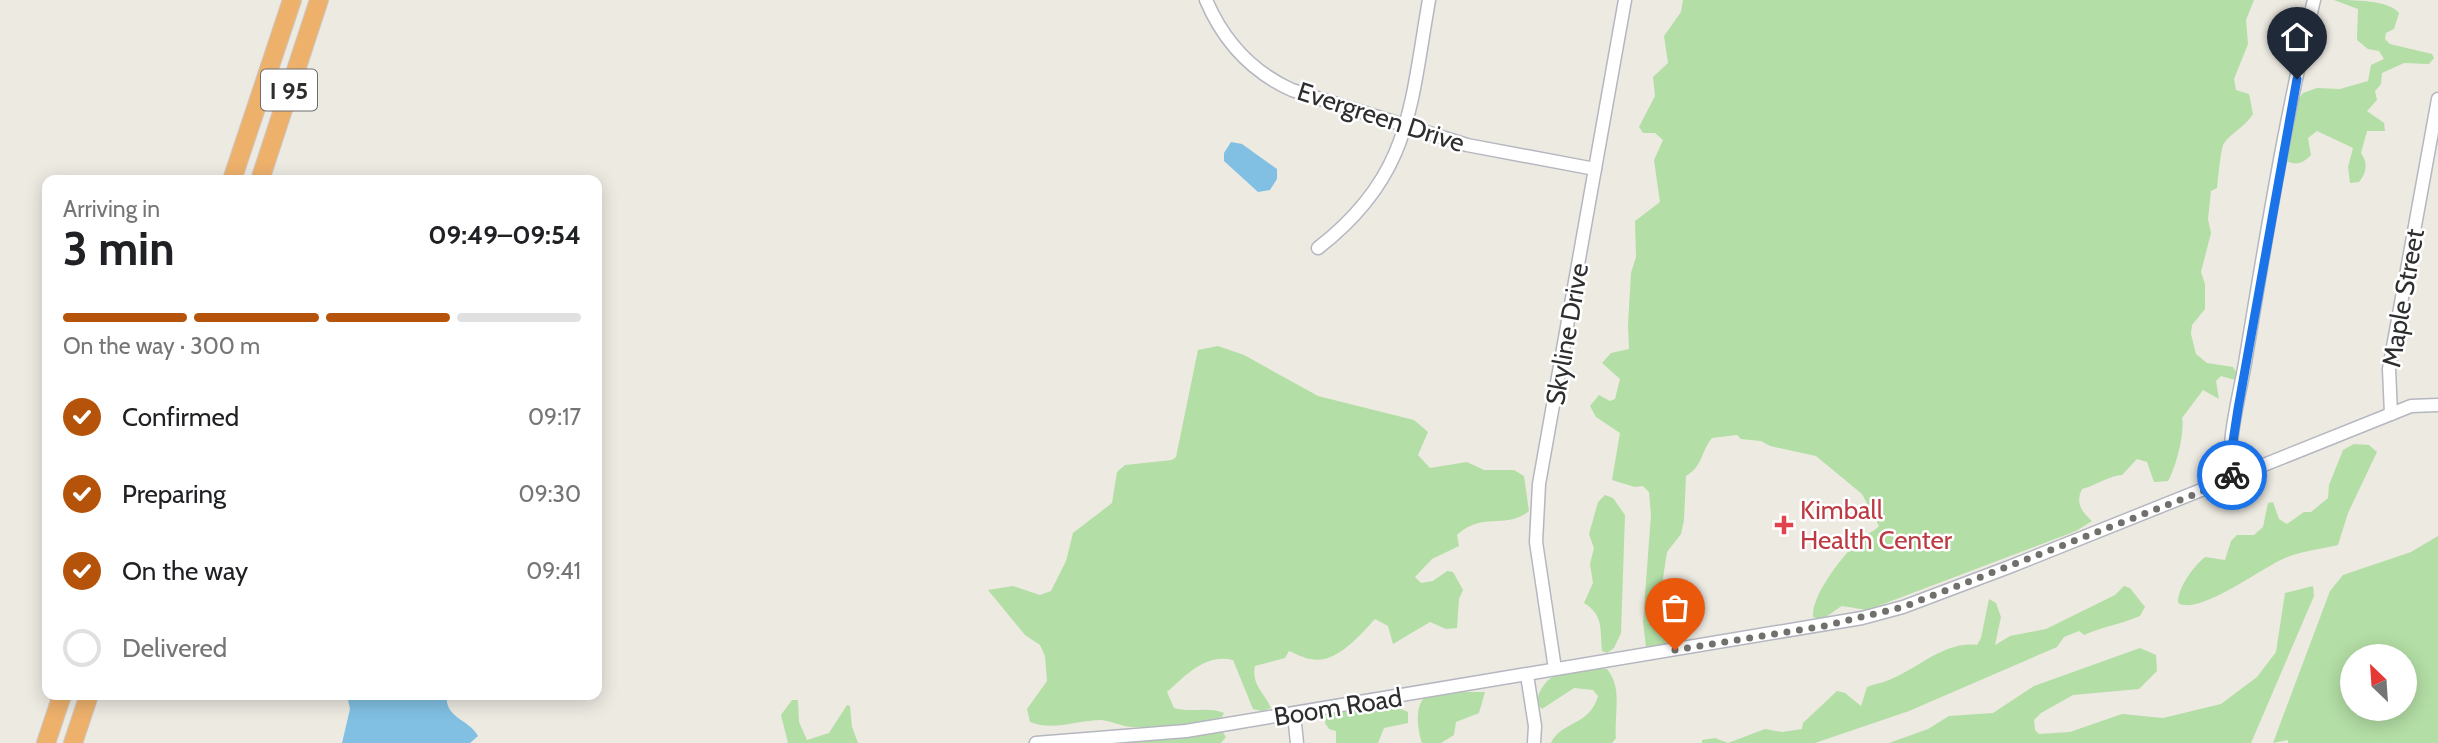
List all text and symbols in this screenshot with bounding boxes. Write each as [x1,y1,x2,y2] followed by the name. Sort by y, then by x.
[2267,7,2327,79] pin
[2278,18,2316,56] icon: home
[261,70,317,110] road number: I 95
[1293,75,1469,159] street label: Evergreen Drive
[63,195,160,223] text: Arriving in
[428,219,581,251] text: 09:49–09:54
[63,221,175,277] text: 3 min
[2375,226,2431,370] street label: Maple Street
[1539,261,1595,407] street label: Skyline Drive
[63,332,260,360] text: On the way · 300 m
[63,398,101,436] icon: check
[122,401,239,433] text: Confirmed
[528,403,581,431] text: 09:17
[2197,440,2267,510] courier
[2213,456,2251,494] icon: bike
[63,475,101,513] icon: check
[122,478,226,510] text: Preparing
[519,480,581,508] text: 09:30
[1800,494,1953,556] place label: Kimball Health Center
[1774,515,1794,535] marker: Kimball Health Center
[63,552,101,590] icon: check
[122,555,248,587] text: On the way
[526,557,581,585] text: 09:41
[1645,578,1705,650] pin
[1656,589,1694,627] icon: bag
[122,632,227,664] text: Delivered
[2340,644,2417,721] north arrow
[2340,644,2417,721] map controls
[1272,681,1404,733] street label: Boom Road

